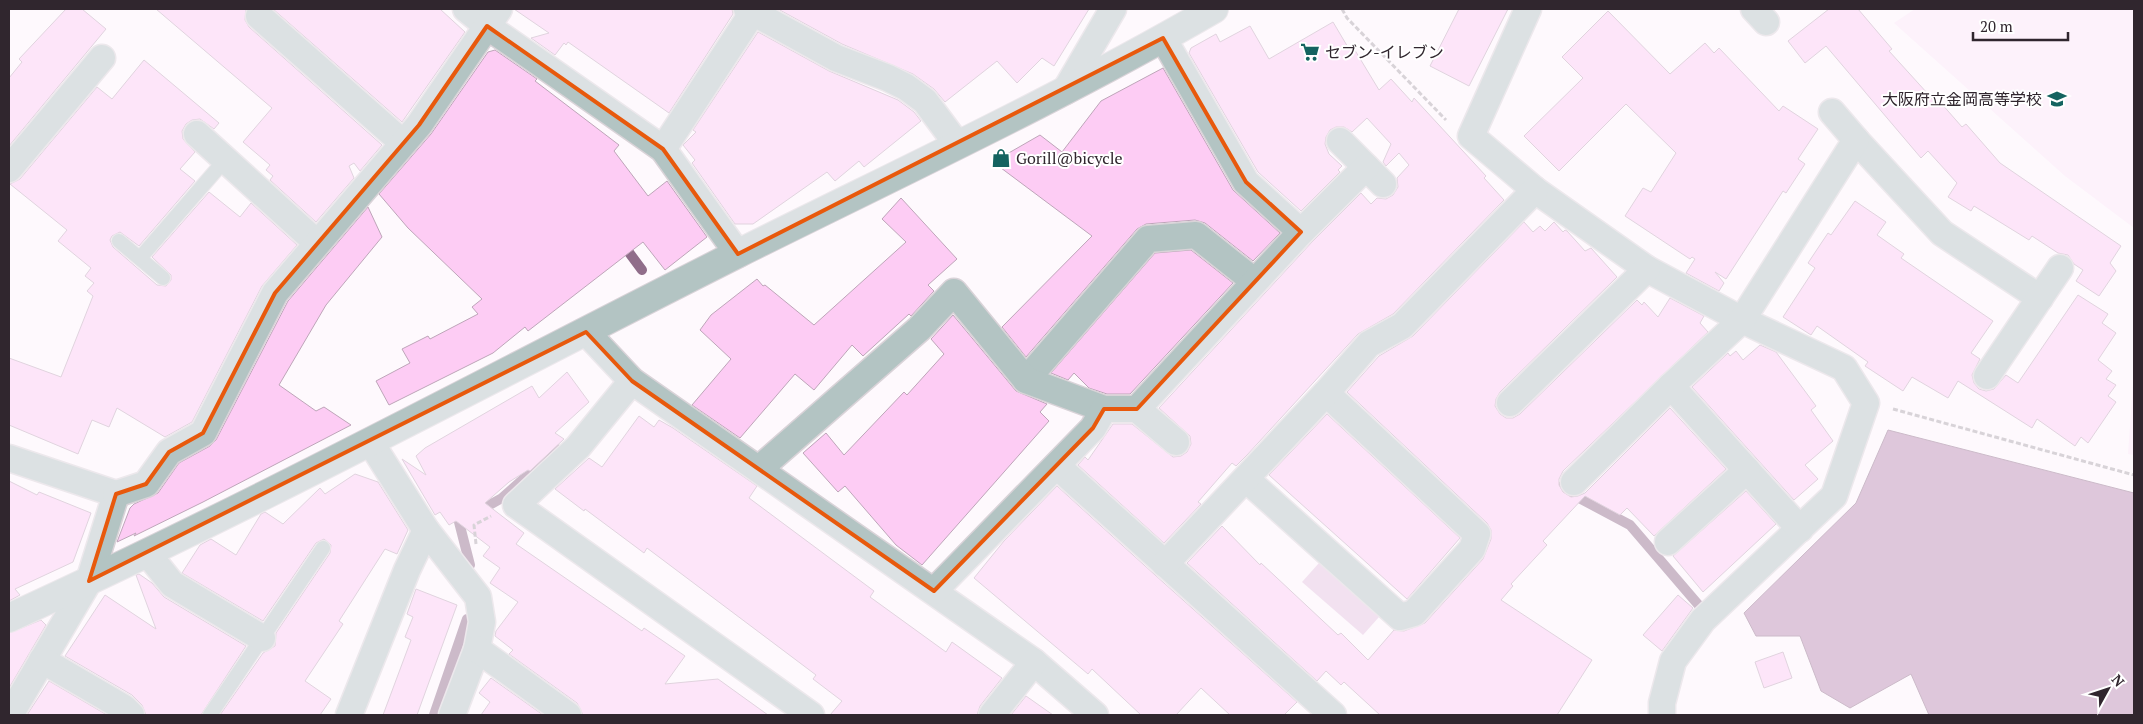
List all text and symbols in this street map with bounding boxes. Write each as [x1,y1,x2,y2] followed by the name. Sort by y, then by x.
[1973,10,2068,42] scale bar
[1980,16,2013,36] text: 20 m
[1299,41,1321,63] supermarket icon: セブン-イレブン
[1325,41,1444,63] place label: セブン-イレブン
[1882,88,2042,110] place label: 大阪府立金岡高等学校
[2046,88,2068,110] school or university icon: 大阪府立金岡高等学校
[990,147,1012,169] shop icon: Gorill@bicycle
[1016,147,1123,169] place label: Gorill@bicycle
[2083,664,2133,714] north arrow
[2108,670,2129,691] text: N

